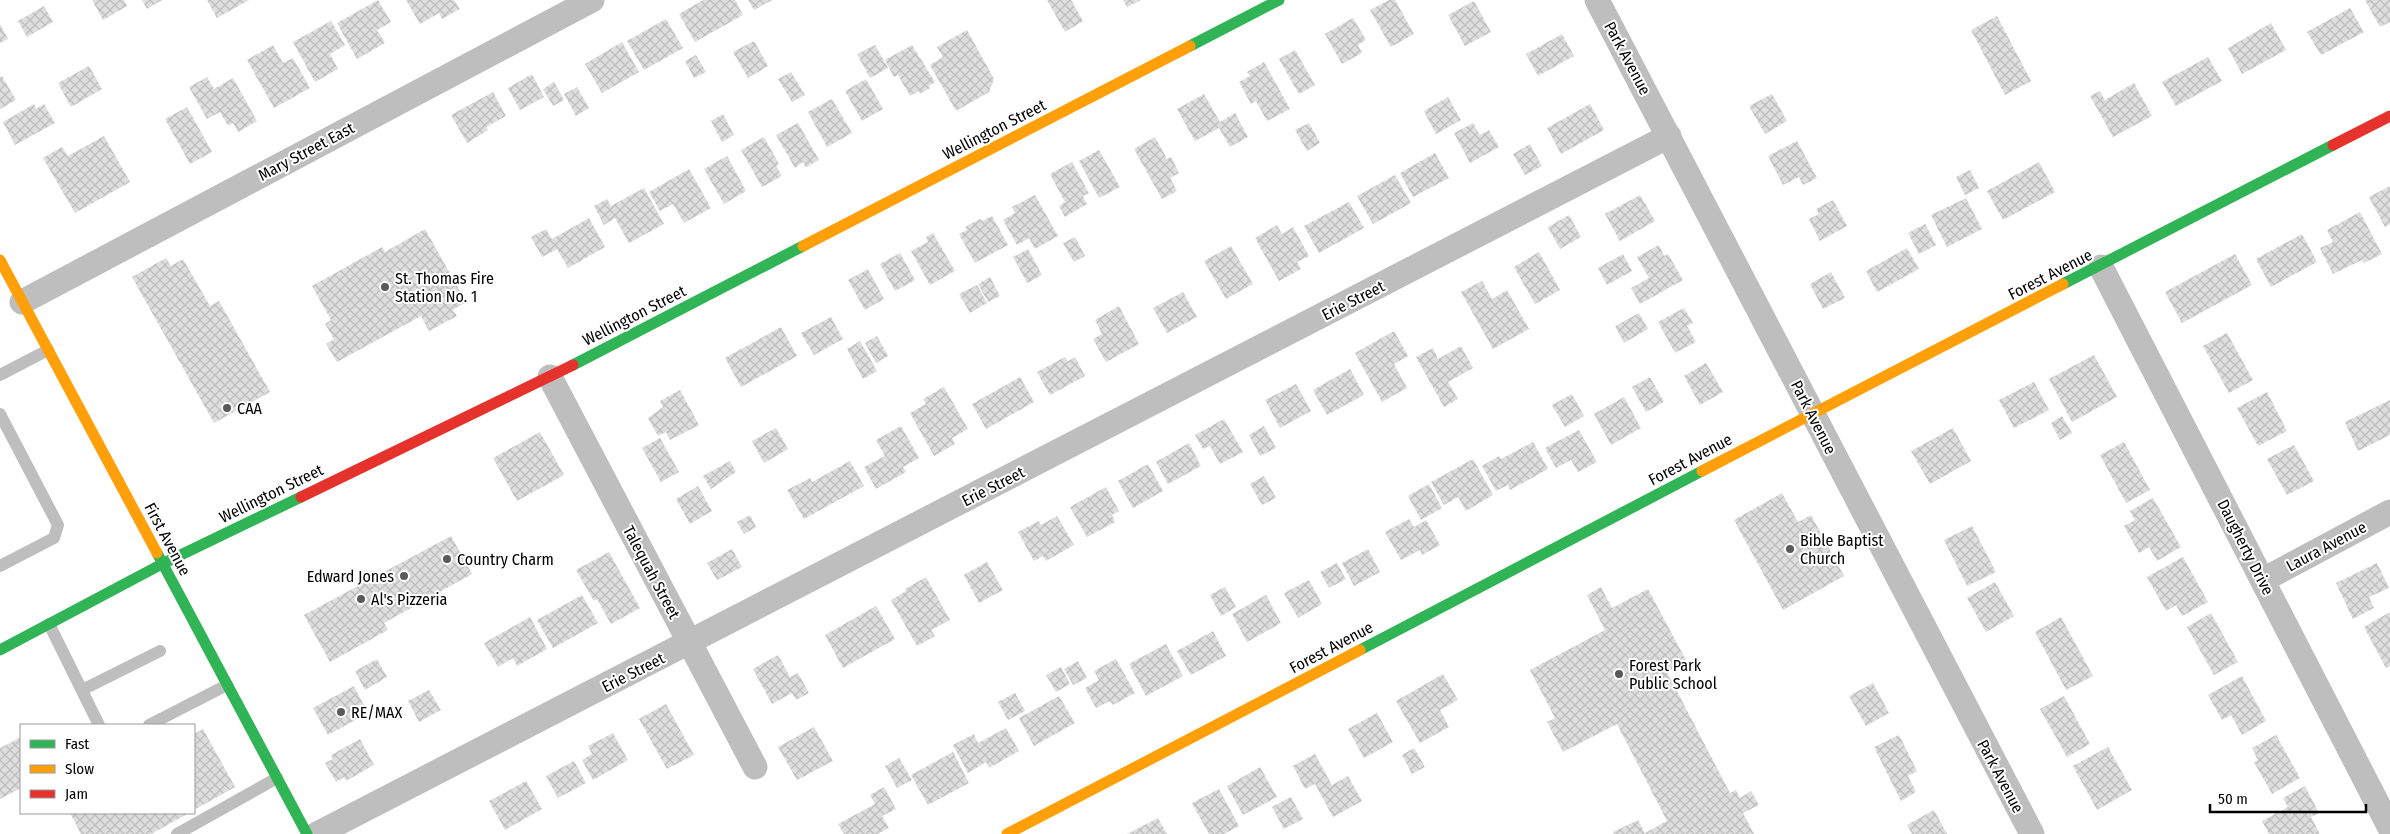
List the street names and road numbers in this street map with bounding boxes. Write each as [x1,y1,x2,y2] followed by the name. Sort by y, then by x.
[1600,18,1655,98] street label: Park Avenue
[940,95,1050,164] street label: Wellington Street
[255,118,358,185] street label: Mary Street East
[2005,245,2096,304] street label: Forest Avenue
[1319,276,1389,324] street label: Erie Street
[580,281,690,350] street label: Wellington Street
[1787,377,1840,457] street label: Park Avenue
[1645,429,1735,489] street label: Forest Avenue
[216,460,327,527] street label: Wellington Street
[959,462,1029,510] street label: Erie Street
[2213,496,2278,598] street label: Daugherty Drive
[140,500,195,579] street label: First Avenue
[2283,517,2370,575] street label: Laura Avenue
[619,522,684,623] street label: Talequah Street
[1286,617,1376,677] street label: Forest Avenue
[599,648,669,696] street label: Erie Street
[1973,736,2028,816] street label: Park Avenue

